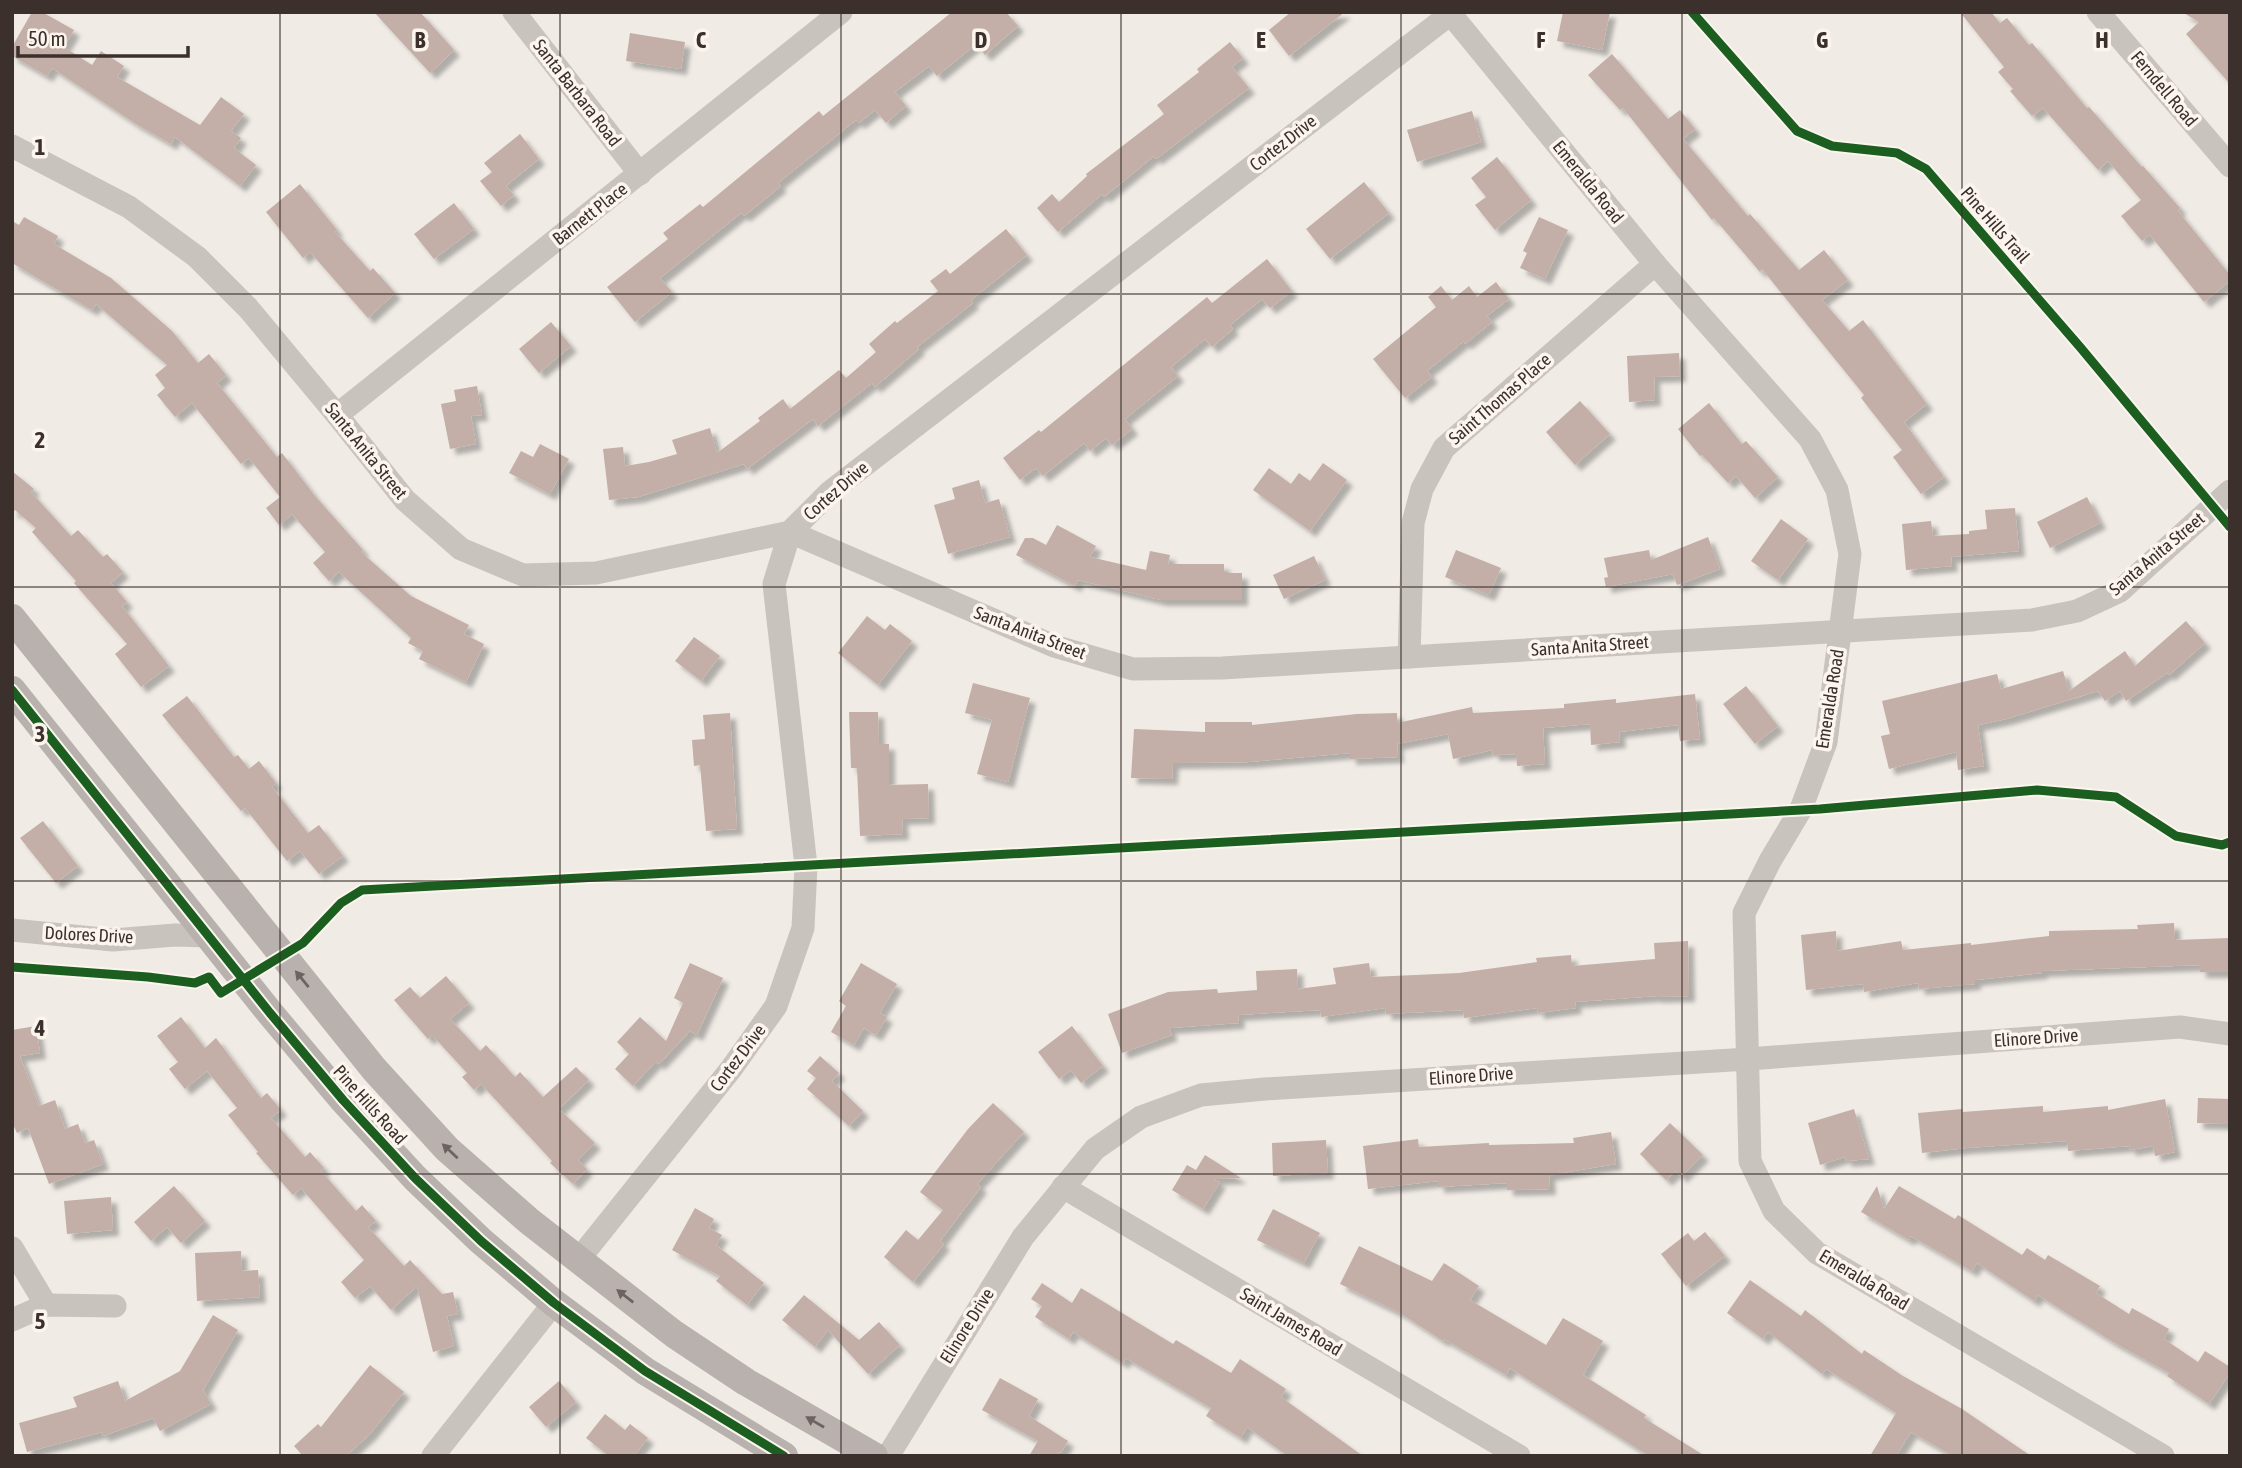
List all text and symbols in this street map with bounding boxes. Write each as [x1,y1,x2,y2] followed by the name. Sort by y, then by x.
[18,14,187,58] scale bar
[28,26,66,50] text: 50 m
[415,27,426,53] text: B
[696,27,707,53] text: C
[975,27,988,53] text: D
[1256,27,1266,53] text: E
[1536,27,1546,53] text: F
[1816,27,1828,53] text: G
[2095,27,2109,53] text: H
[529,35,626,150] street label: Santa Barbara Road
[2127,47,2202,131] street label: Ferndell Road
[1245,110,1320,175] street label: Cortez Drive
[35,134,46,160] text: 1
[1549,136,1628,227] street label: Emeralda Road
[548,178,631,249] street label: Barnett Place
[1957,182,2034,267] street label: Pine Hills Trail
[1444,349,1555,449] street label: Saint Thomas Place
[321,398,412,503] street label: Santa Anita Street
[35,427,45,453] text: 2
[799,457,872,524] street label: Cortez Drive
[2105,508,2209,600] street label: Santa Anita Street
[971,602,1089,663] street label: Santa Anita Street
[1530,631,1649,660] street label: Santa Anita Street
[1811,648,1848,750] street label: Emeralda Road
[35,721,45,747] text: 3
[44,922,134,947] street label: Dolores Drive
[294,970,309,988] one-way arrow
[34,1015,46,1041] text: 4
[706,1020,770,1095] street label: Cortez Drive
[1993,1024,2079,1051] street label: Elinore Drive
[329,1061,411,1149] street label: Pine Hills Road
[1428,1062,1514,1089] street label: Elinore Drive
[442,1144,459,1160] one-way arrow
[1816,1245,1913,1314] street label: Emeralda Road
[1237,1283,1346,1360] street label: Saint James Road
[935,1284,998,1367] street label: Elinore Drive
[617,1288,635,1303] one-way arrow
[35,1308,46,1334] text: 5
[805,1415,824,1428] one-way arrow

